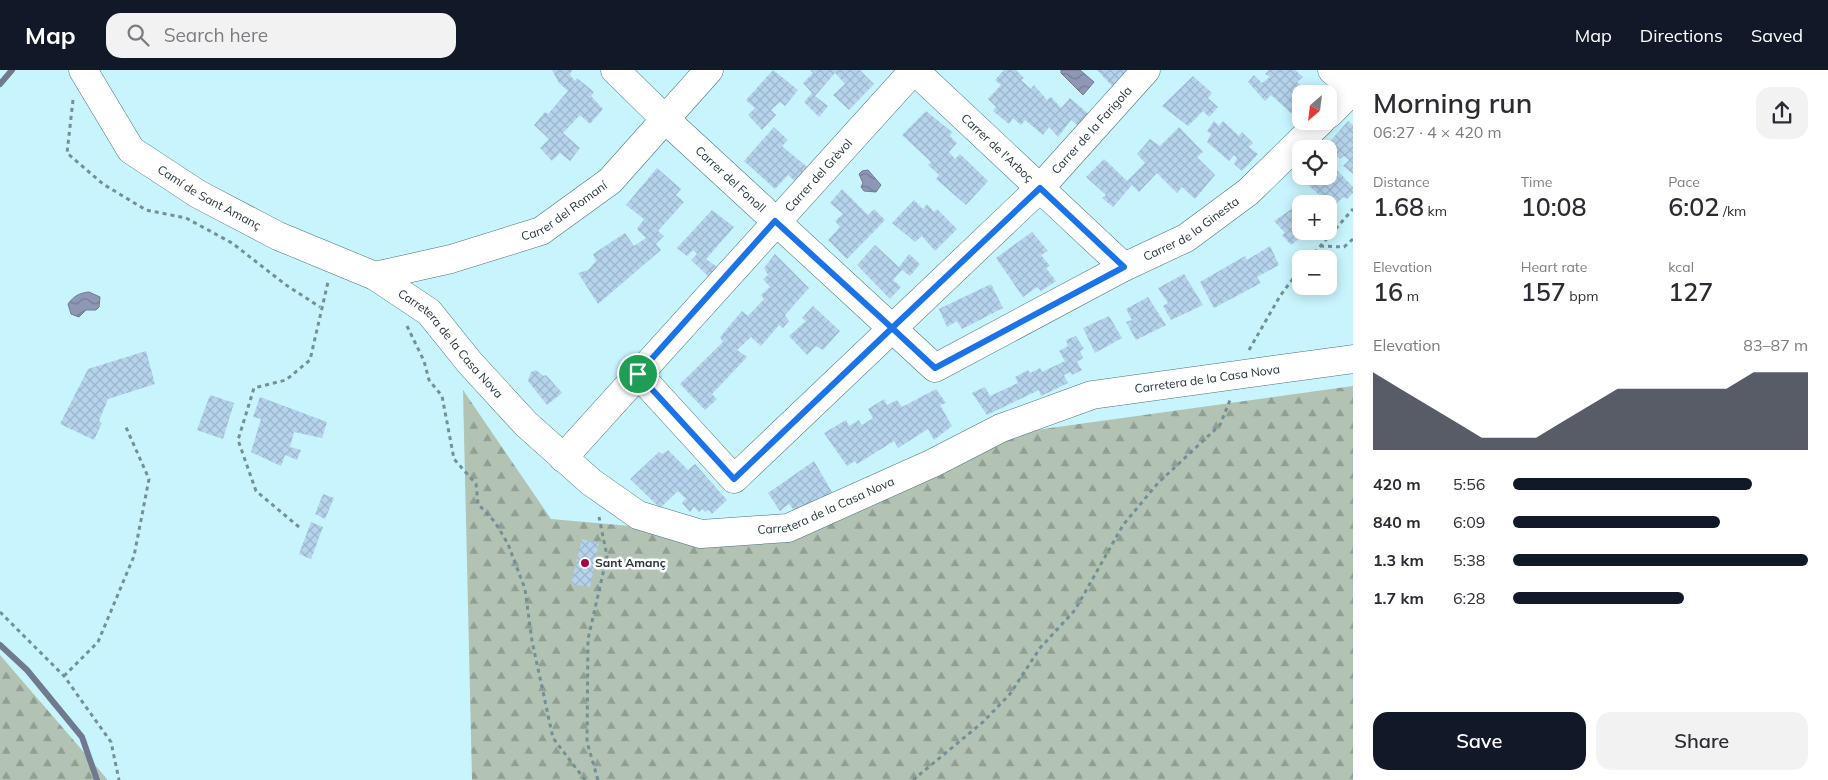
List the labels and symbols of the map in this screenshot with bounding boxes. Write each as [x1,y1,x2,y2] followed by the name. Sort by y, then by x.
[1048,83,1135,177] street label: Carrer de la Farigola
[1292,85,1338,130] north arrow
[958,110,1037,185] street label: Carrer de l'Arboç
[781,136,855,215] street label: Carrer del Grèvol
[692,143,769,215] street label: Carrer del Fonoll
[155,161,264,233] street label: Camí de Sant Amanç
[519,177,611,244] street label: Carrer del Romaní
[1141,193,1242,264] street label: Carrer de la Ginesta
[395,285,506,401] street label: Carretera de la Casa Nova
[617,353,659,395] pin
[1134,361,1281,396] street label: Carretera de la Casa Nova
[757,473,897,537] street label: Carretera de la Casa Nova
[595,555,666,570] place label: Sant Amanç
[579,557,591,569] marker: Sant Amanç

